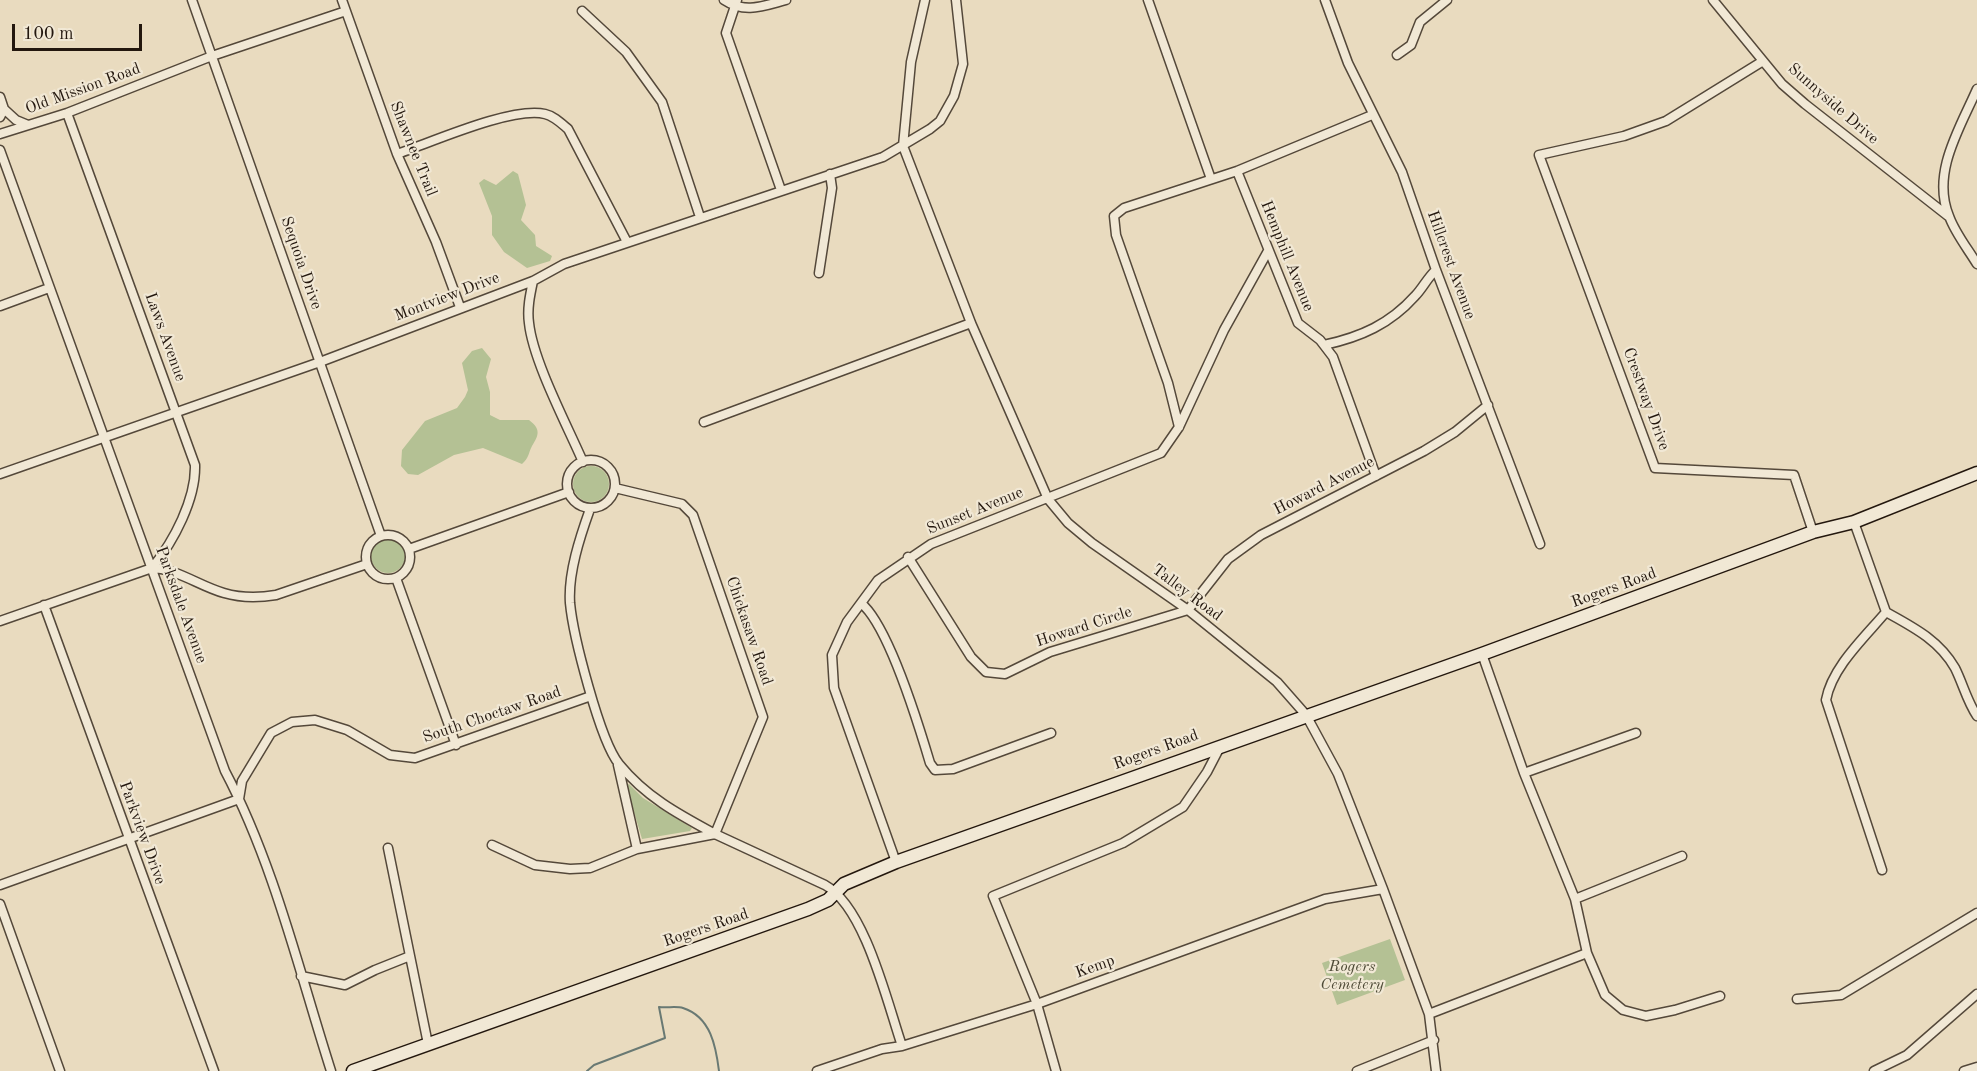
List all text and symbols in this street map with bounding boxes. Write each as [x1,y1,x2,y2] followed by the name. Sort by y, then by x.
[15,12,146,50] scale bar
[23,25,74,43] text: 100 m
[23,59,143,119] street label: Old Mission Road
[1784,59,1882,149] street label: Sunnyside Drive
[385,99,441,199] street label: Shawnee Trail
[1256,198,1318,314] street label: Hemphill Avenue
[1422,208,1480,322] street label: Hillcrest Avenue
[276,214,326,312] street label: Sequoia Drive
[392,268,502,326] street label: Montview Drive
[140,290,190,384] street label: Laws Avenue
[1618,345,1674,453] street label: Crestway Drive
[1271,452,1377,520] street label: Howard Avenue
[924,483,1026,539] street label: Sunset Avenue
[151,544,211,666] street label: Parksdale Avenue
[1148,560,1226,626] street label: Talley Road
[1569,564,1659,612] street label: Rogers Road
[721,574,777,688] street label: Chickasaw Road
[1034,602,1134,652] street label: Howard Circle
[420,682,564,748] street label: South Choctaw Road
[1111,726,1201,774] street label: Rogers Road
[114,779,170,887] street label: Parkview Drive
[661,904,751,952] street label: Rogers Road
[1073,951,1117,983] street label: Kemp
[1320,957,1384,995] park label: Rogers Cemetery

